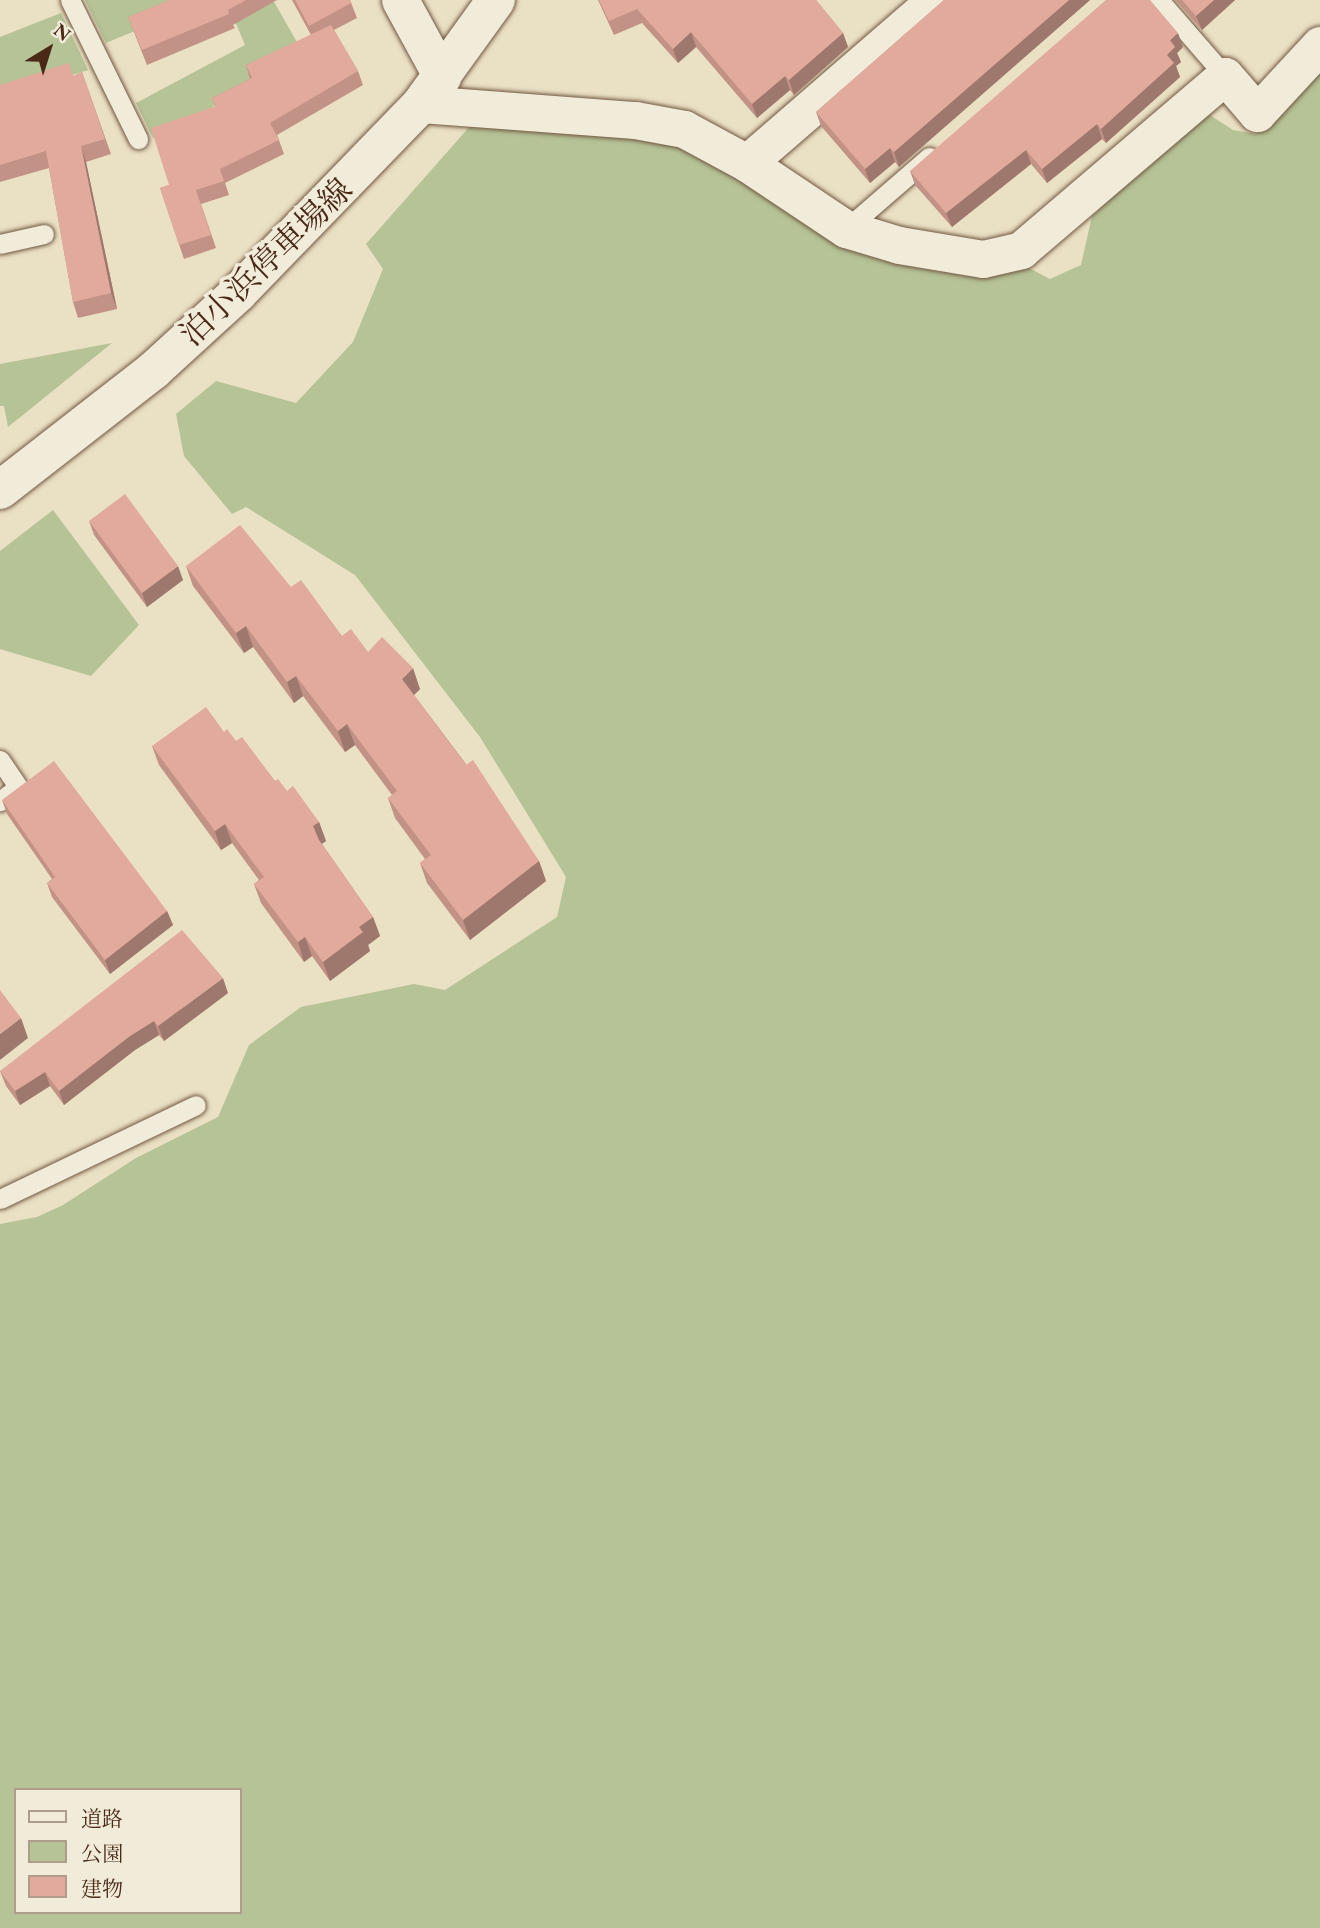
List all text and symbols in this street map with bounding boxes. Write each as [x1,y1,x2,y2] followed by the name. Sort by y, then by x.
[14,14,84,84] north arrow
[48,17,76,47] text: N
[172,170,360,354] street label: 泊小浜停車場線
[14,1788,242,1914] legend
[81,1805,123,1832] text: 道路
[81,1840,123,1867] text: 公園
[81,1875,123,1902] text: 建物

